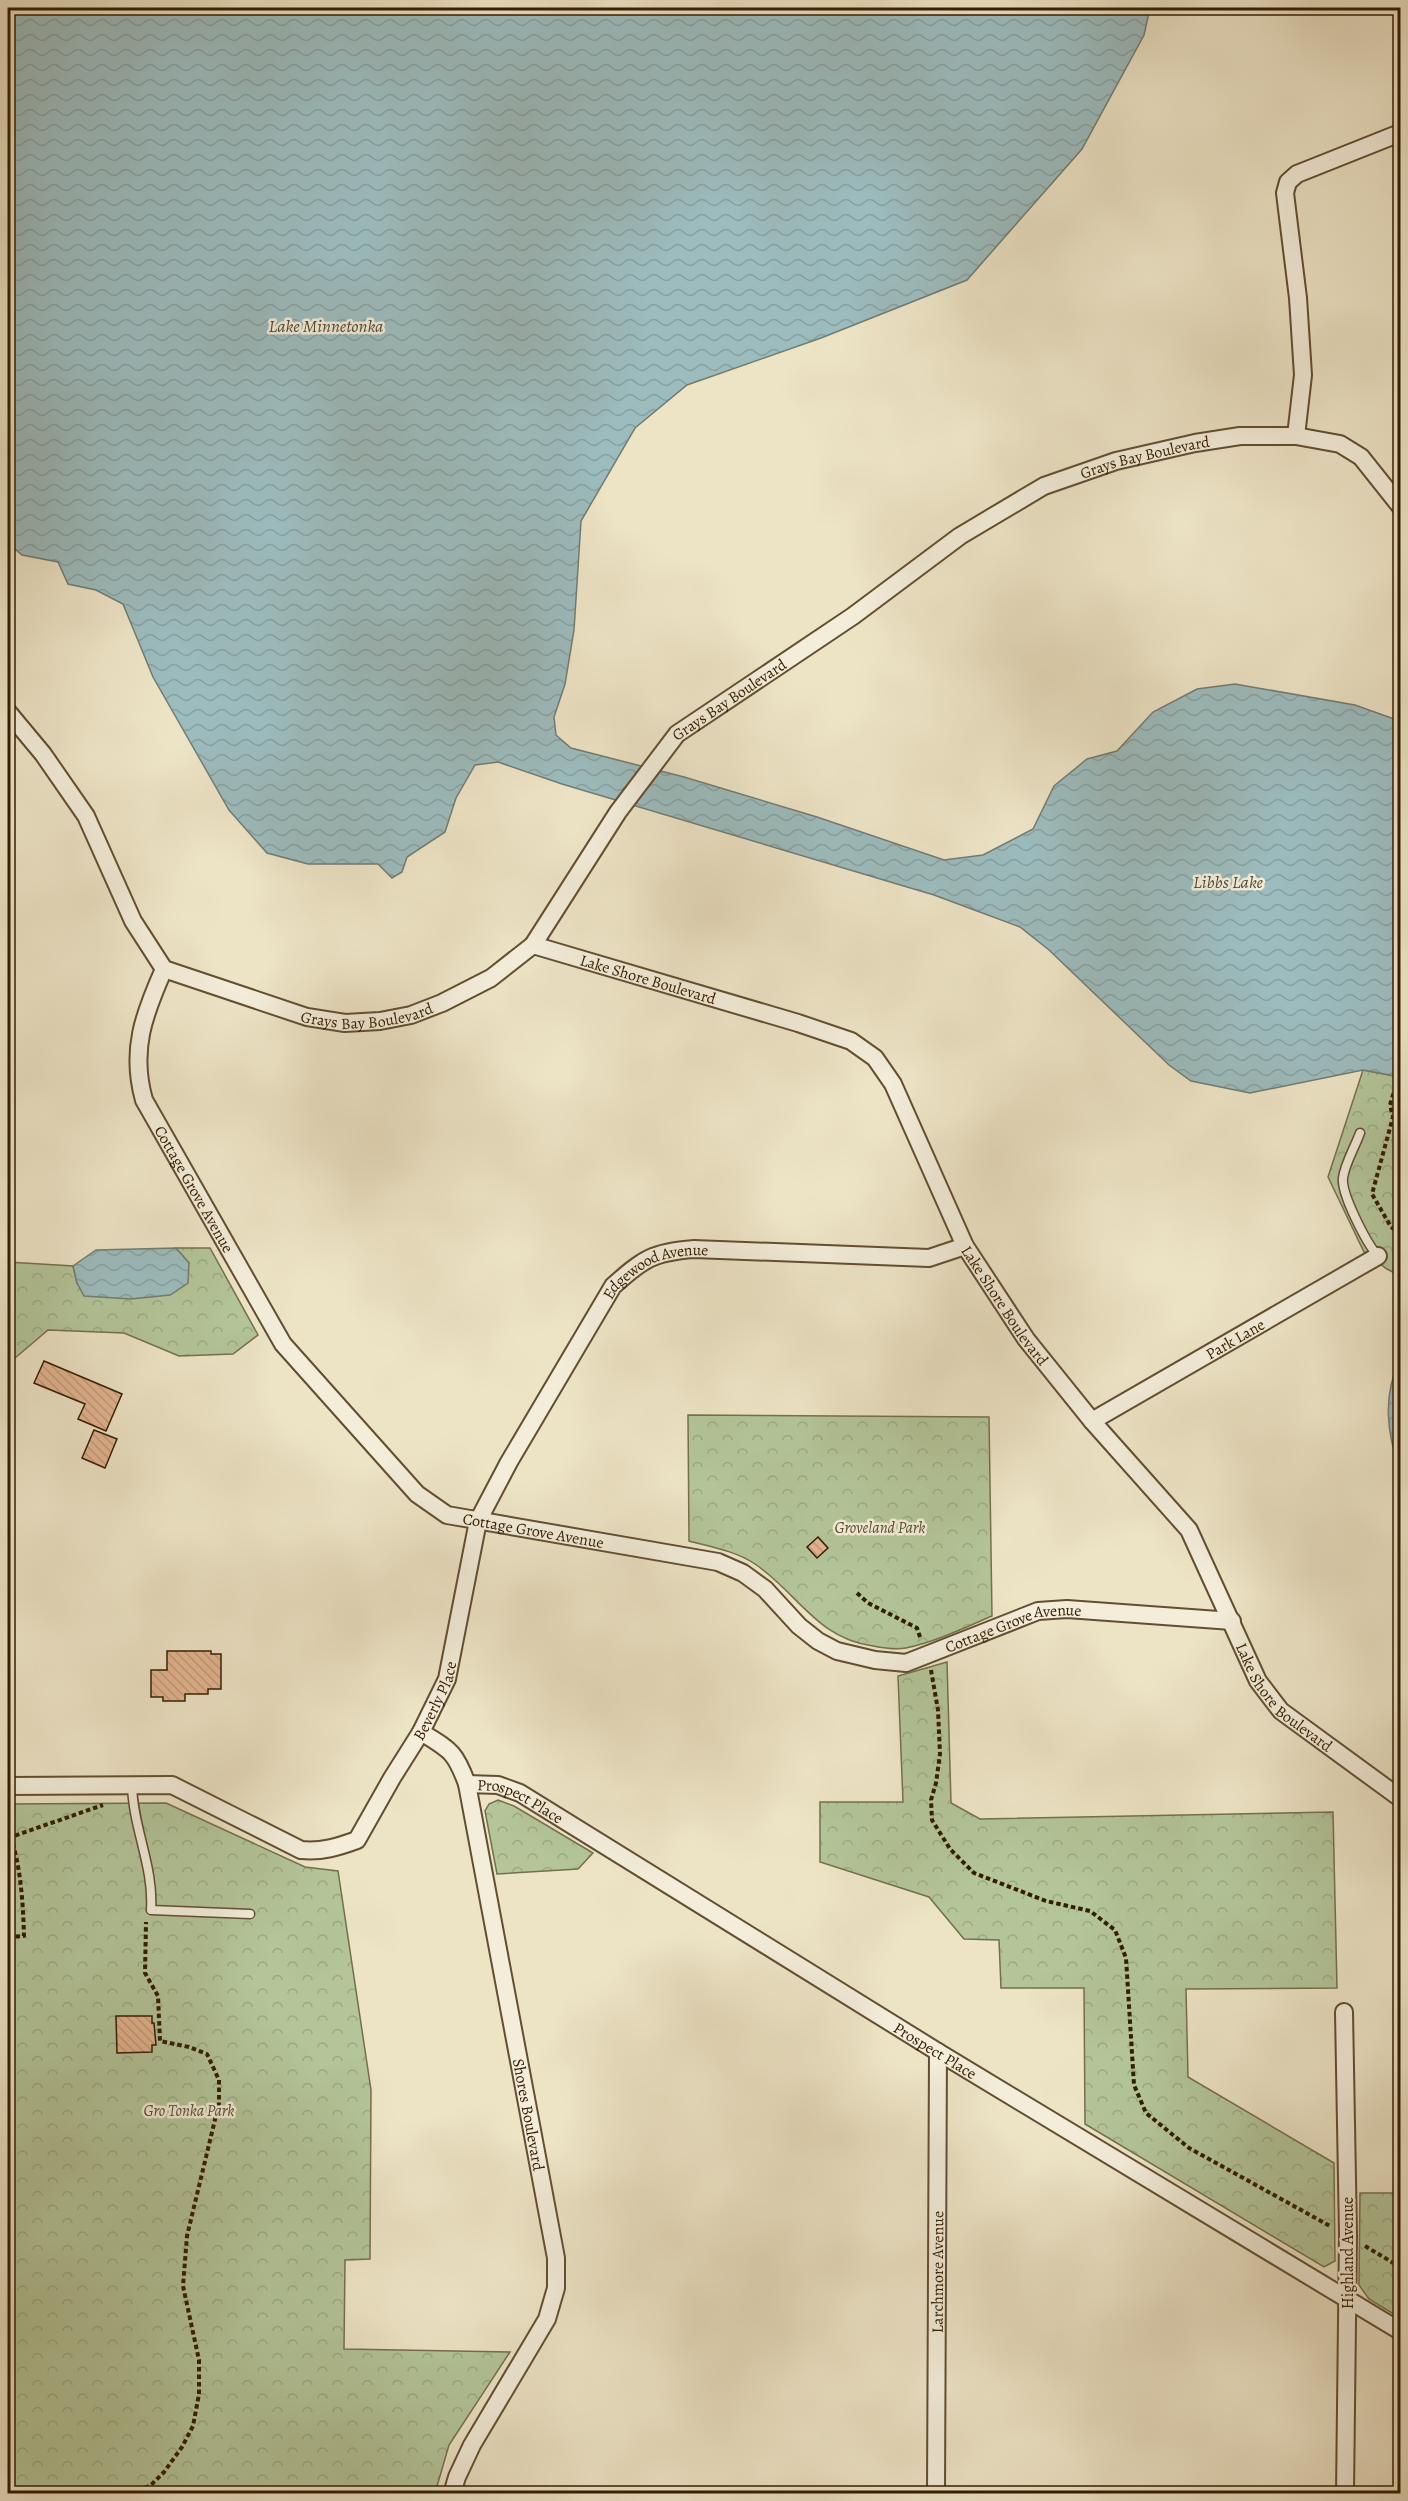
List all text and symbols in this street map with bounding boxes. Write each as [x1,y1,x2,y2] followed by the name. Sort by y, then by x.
[269,314,383,338] water label: Lake Minnetonka
[1077,431,1212,485] street label: Grays Bay Boulevard
[668,654,791,746] street label: Grays Bay Boulevard
[1193,870,1264,894] water label: Libbs Lake
[577,949,719,1010] street label: Lake Shore Boulevard
[298,997,437,1035] street label: Grays Bay Boulevard
[149,1122,239,1257] street label: Cottage Grove Avenue
[598,1239,709,1303] street label: Edgewood Avenue
[956,1241,1053,1371] street label: Lake Shore Boulevard
[1202,1314,1269,1365] street label: Park Lane
[461,1508,606,1554] street label: Cottage Grove Avenue
[835,1517,925,1539] park label: Groveland Park
[942,1599,1082,1659] street label: Cottage Grove Avenue
[1230,1639,1337,1757] street label: Lake Shore Boulevard
[408,1659,462,1745] street label: Beverly Place
[477,1774,567,1829] street label: Prospect Place
[889,2017,981,2085] street label: Prospect Place
[507,2057,549,2173] street label: Shores Boulevard
[143,2100,235,2122] park label: Gro Tonka Park
[1337,2197,1359,2309] street label: Highland Avenue
[927,2211,949,2333] street label: Larchmore Avenue

